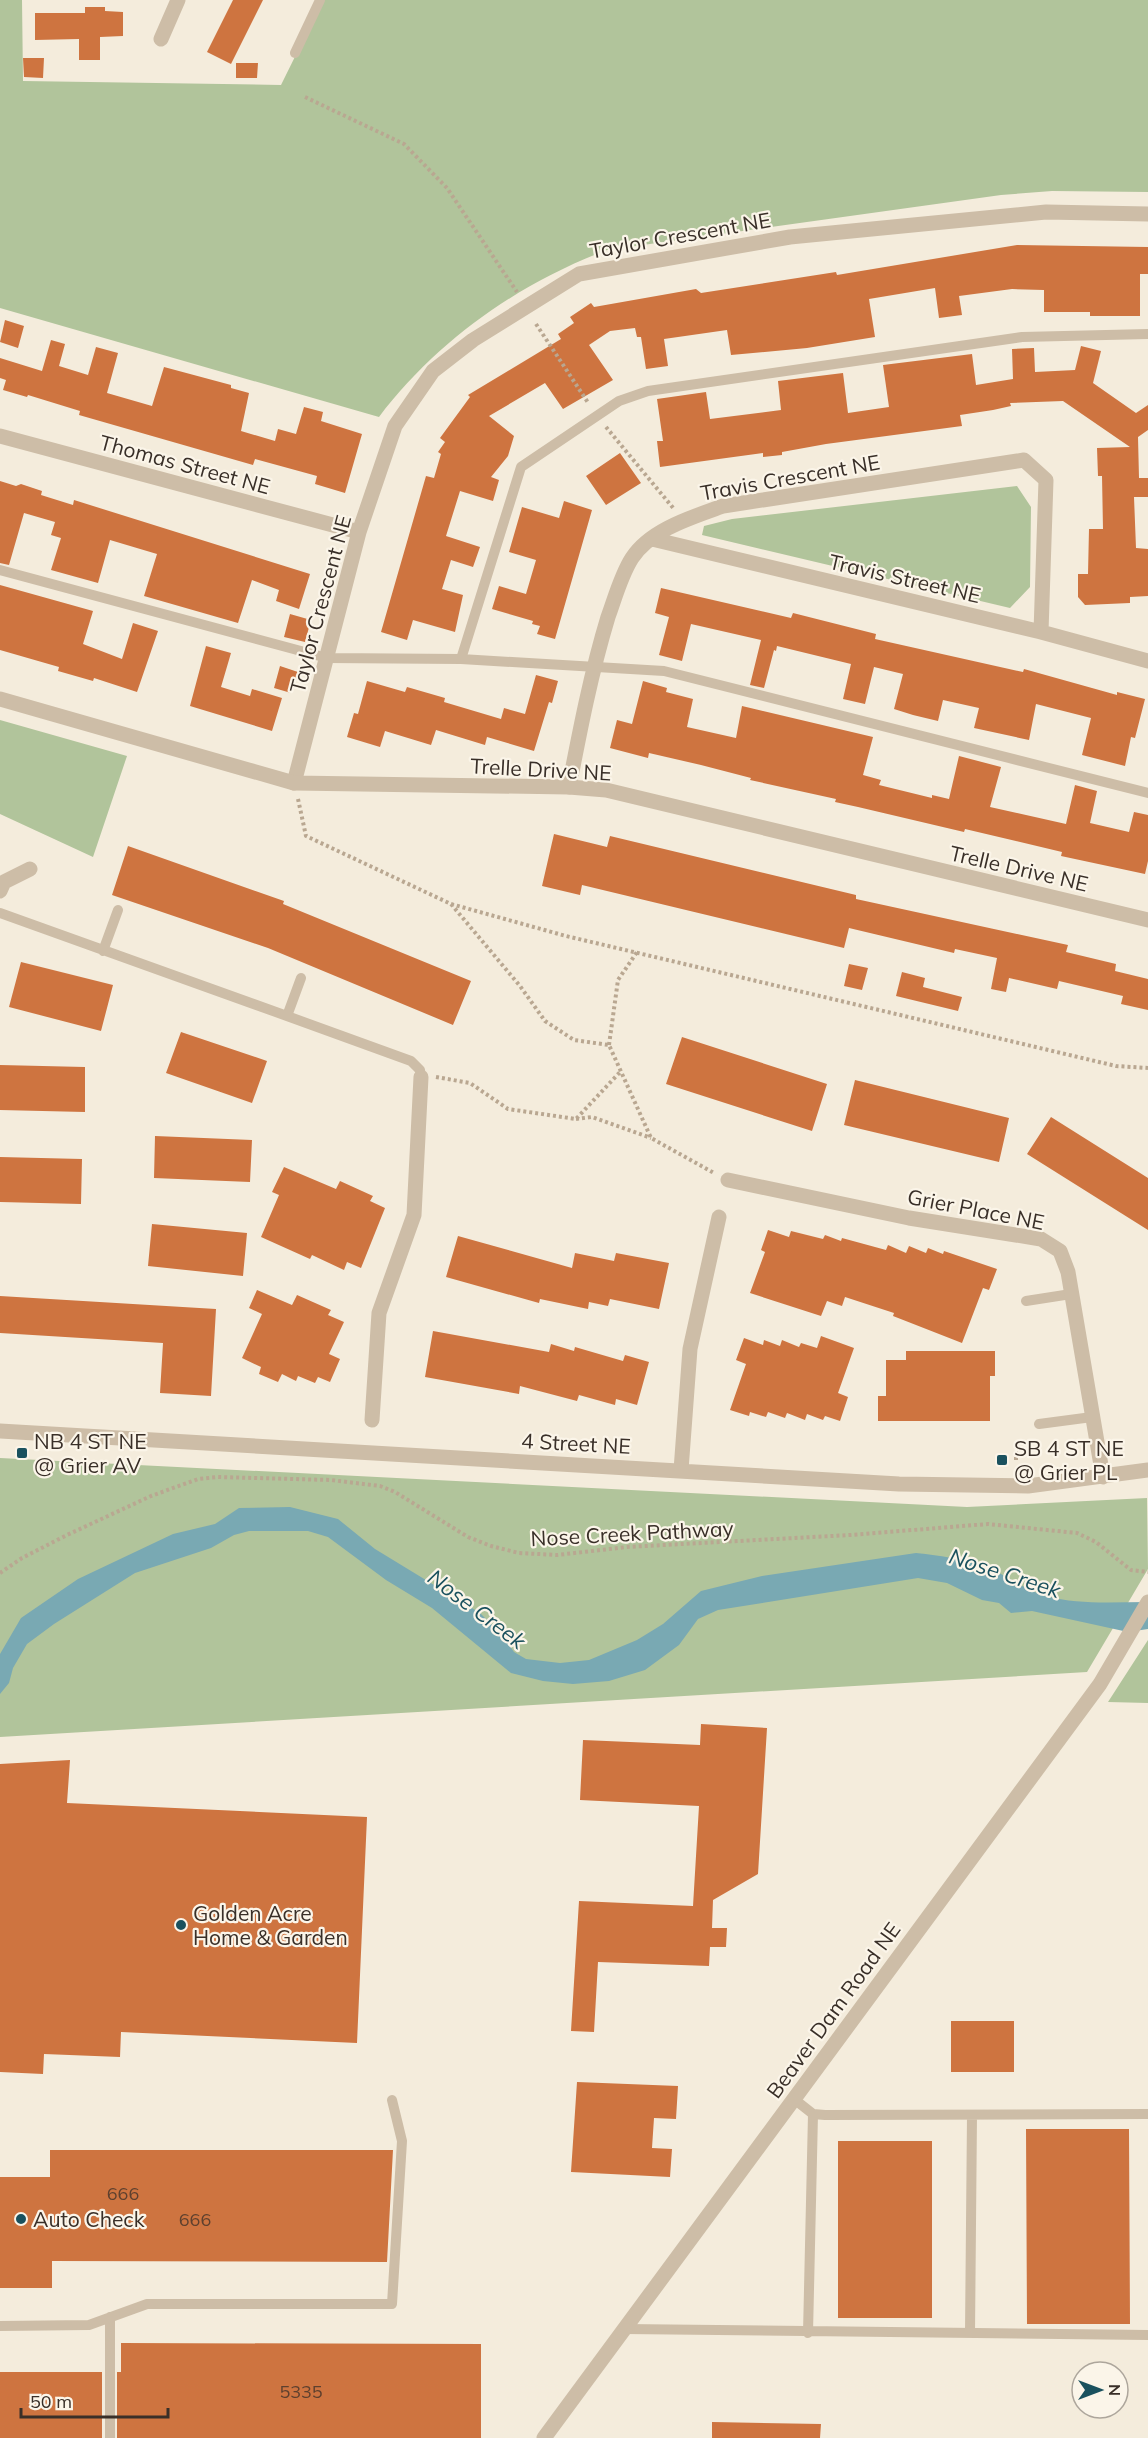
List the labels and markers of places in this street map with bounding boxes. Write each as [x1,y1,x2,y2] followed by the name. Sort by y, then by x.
[34,1428,147,1478] place label: NB 4 ST NE @ Grier AV
[1014,1435,1124,1485] place label: SB 4 ST NE @ Grier PL
[15,1446,29,1460] marker: NB 4 ST NE @ Grier AV
[995,1453,1009,1467] marker: SB 4 ST NE @ Grier PL
[193,1900,348,1950] place label: Golden Acre Home & Garden
[174,1918,188,1932] marker: Golden Acre Home & Garden
[33,2206,145,2232] place label: Auto Check
[14,2212,28,2226] marker: Auto Check

